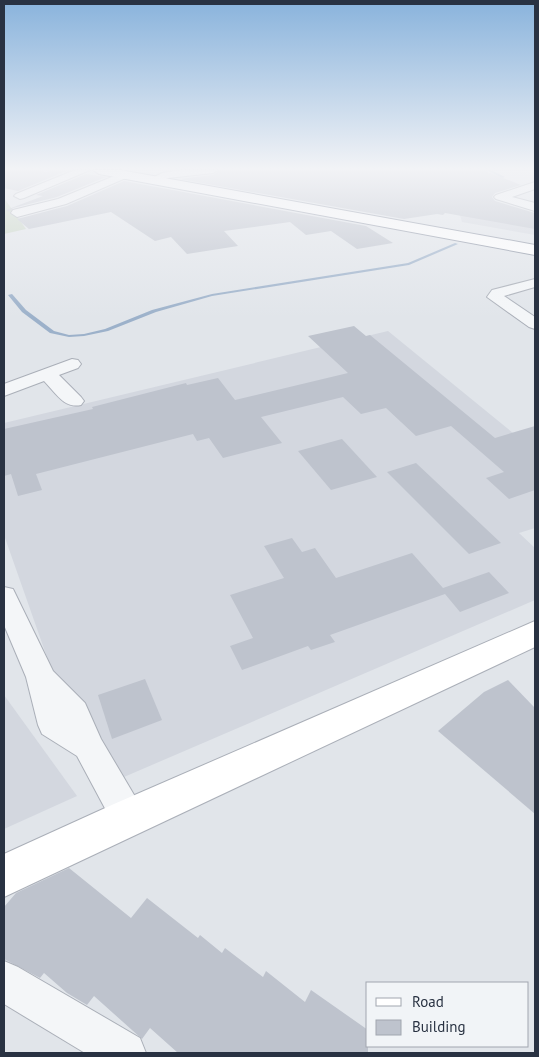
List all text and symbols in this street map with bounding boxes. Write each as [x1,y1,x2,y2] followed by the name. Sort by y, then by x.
[366,982,529,1047] legend
[412,992,444,1011] text: Road
[412,1017,466,1036] text: Building

